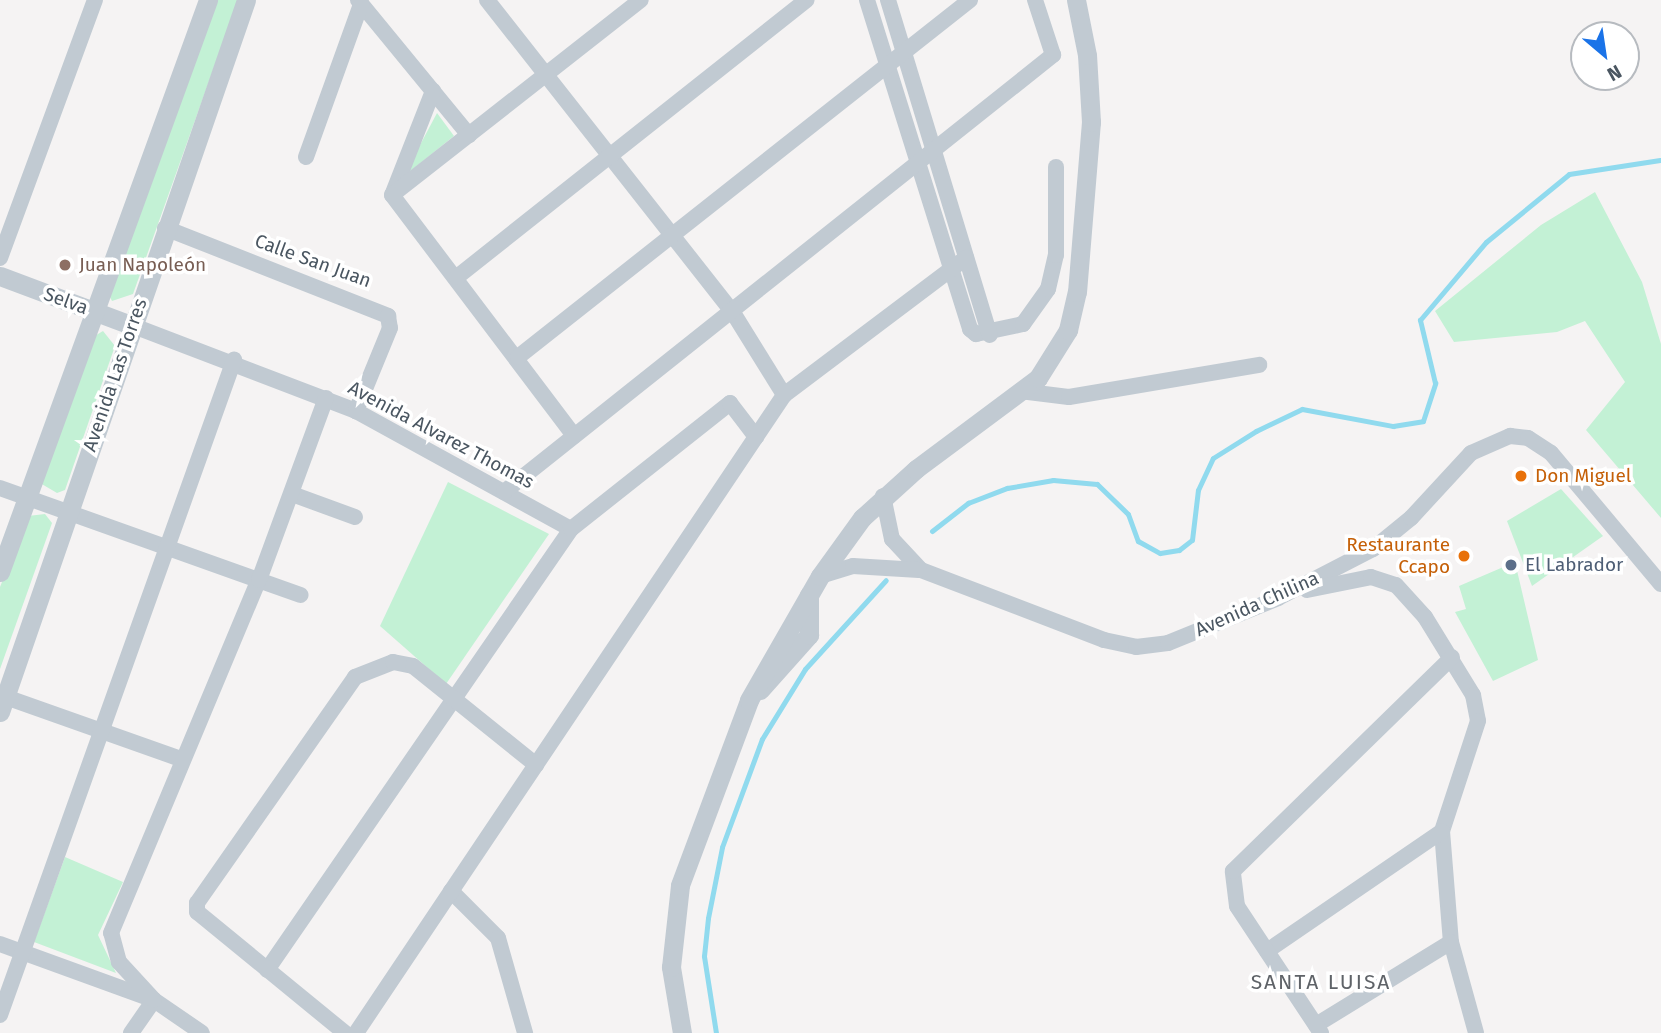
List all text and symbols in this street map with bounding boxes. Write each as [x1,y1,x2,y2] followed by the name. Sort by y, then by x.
[1570,21,1640,91] north arrow
[1603,60,1626,86] text: N
[252,229,374,293] street label: Calle San Juan
[79,254,206,276] place label: Juan Napoleón
[57,257,73,273] marker: Juan Napoleón
[41,283,91,319] street label: Selva
[78,296,152,454] street label: Avenida Las Torres
[344,376,538,494] street label: Avenida Alvarez Thomas
[1535,465,1631,487] place label: Don Miguel
[1513,468,1529,484] marker: Don Miguel
[1346,534,1450,578] place label: Restaurante Ccapo
[1456,548,1472,564] marker: Restaurante Ccapo
[1525,554,1623,576] place label: El Labrador
[1503,557,1519,573] marker: El Labrador
[1192,567,1322,641] street label: Avenida Chilina
[1252,969,1390,995] district label: SANTA LUISA

